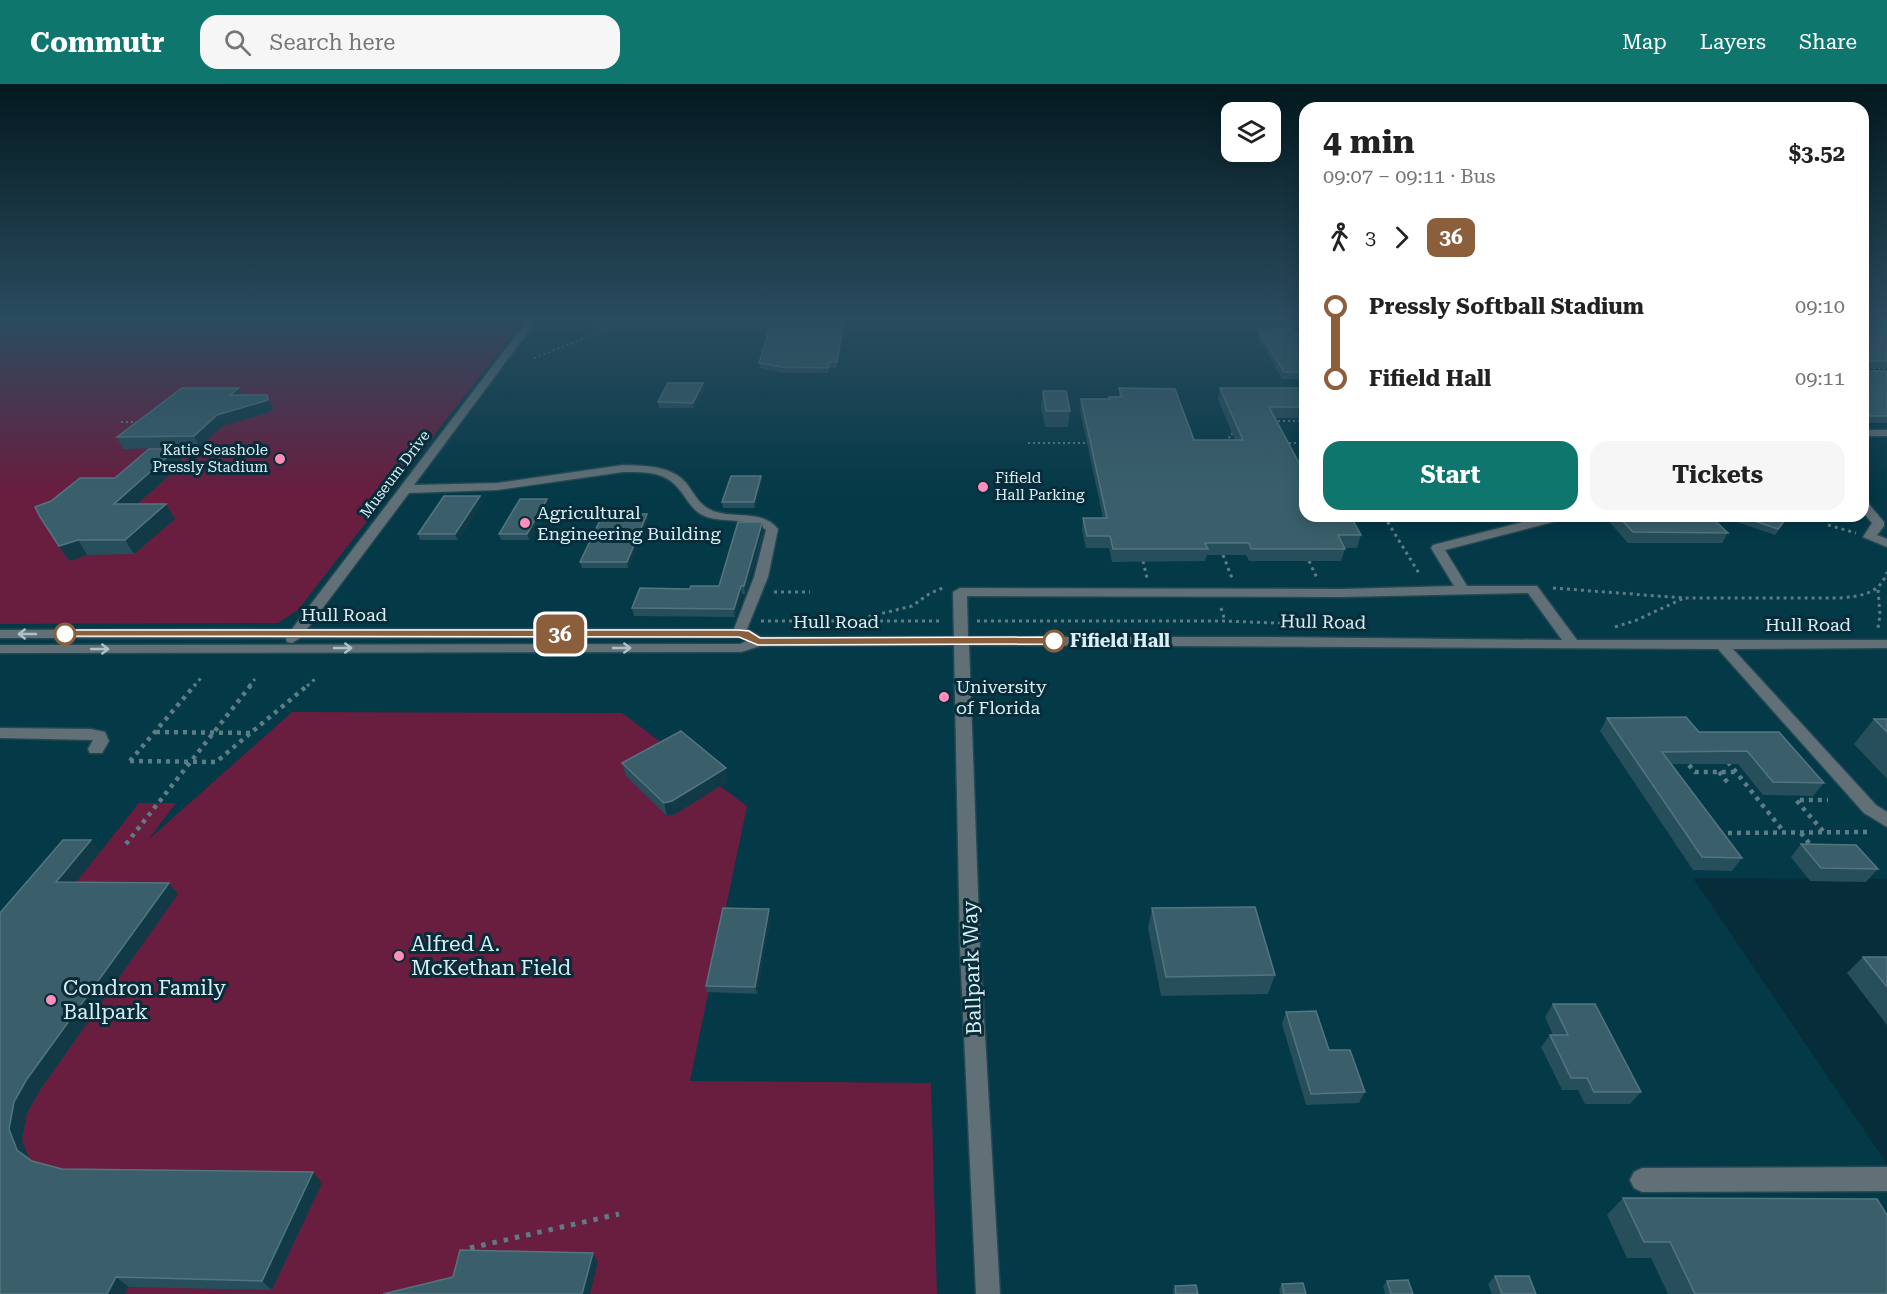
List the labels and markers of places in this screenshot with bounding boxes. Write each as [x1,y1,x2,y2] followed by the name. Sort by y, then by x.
[152,441,268,476] place label: Katie Seashole Pressly Stadium
[273,452,287,466] marker: Katie Seashole Pressly Stadium
[995,469,1085,504] place label: Fifield Hall Parking
[976,480,990,494] marker: Fifield Hall Parking
[537,502,721,544] place label: Agricultural Engineering Building
[518,516,532,530] marker: Agricultural Engineering Building
[54,623,76,645] unlabelled marker
[1043,630,1065,652] marker: Fifield Hall
[1070,630,1170,651] place label: Fifield Hall
[956,676,1047,718] place label: University of Florida
[937,690,951,704] marker: University of Florida
[411,932,572,980] place label: Alfred A. McKethan Field
[392,949,406,963] marker: Alfred A. McKethan Field
[63,976,227,1024] place label: Condron Family Ballpark
[44,993,58,1007] marker: Condron Family Ballpark

